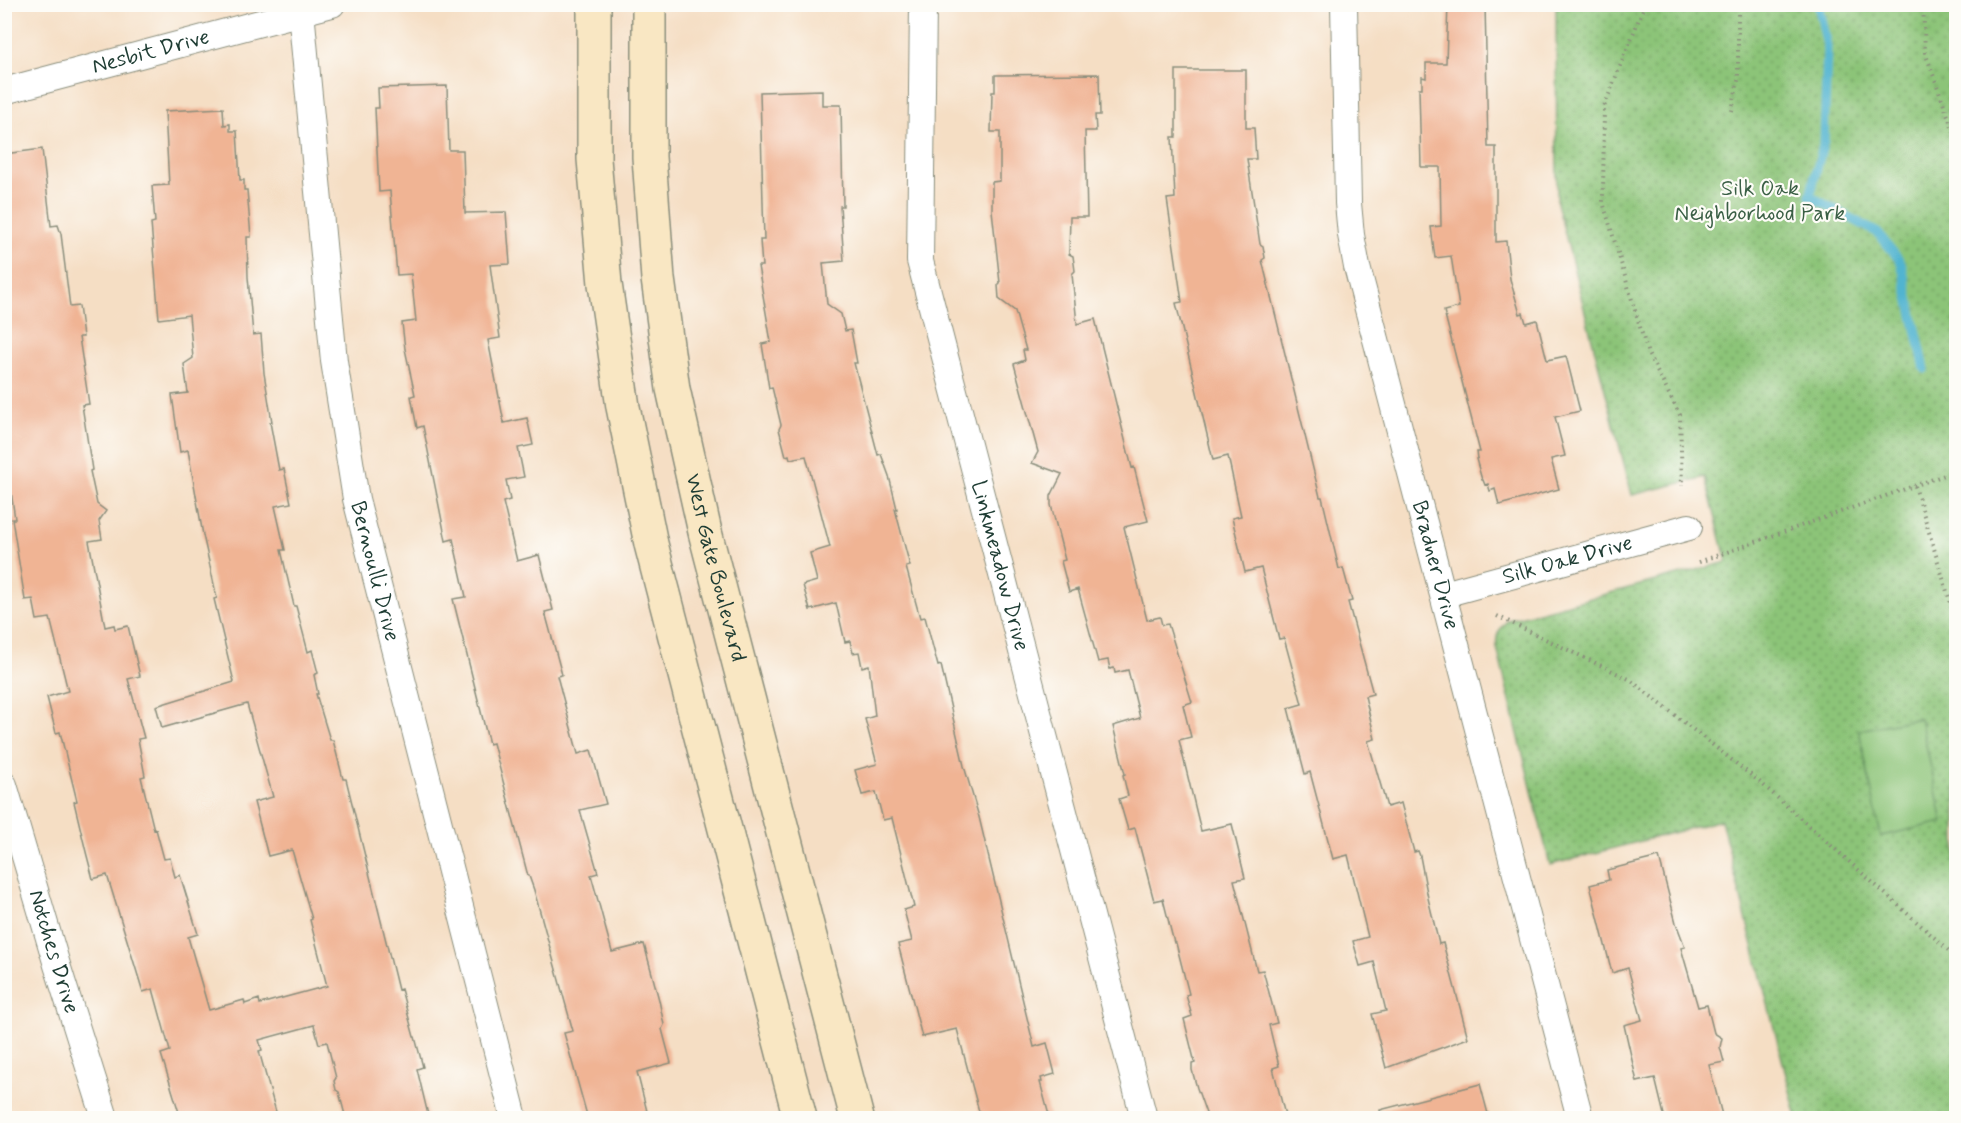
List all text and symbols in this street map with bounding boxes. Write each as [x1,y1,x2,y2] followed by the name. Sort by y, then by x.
[89,23,213,81] street label: Nesbit Drive
[1675,175,1845,229] park label: Silk Oak Neighborhood Park
[678,471,752,665] street label: West Gate Boulevard
[964,478,1035,654] street label: Linkmeadow Drive
[343,498,406,644] street label: Bernoulli Drive
[1405,498,1465,633] street label: Bradner Drive
[1499,529,1636,591] street label: Silk Oak Drive
[22,887,85,1017] street label: Notches Drive

